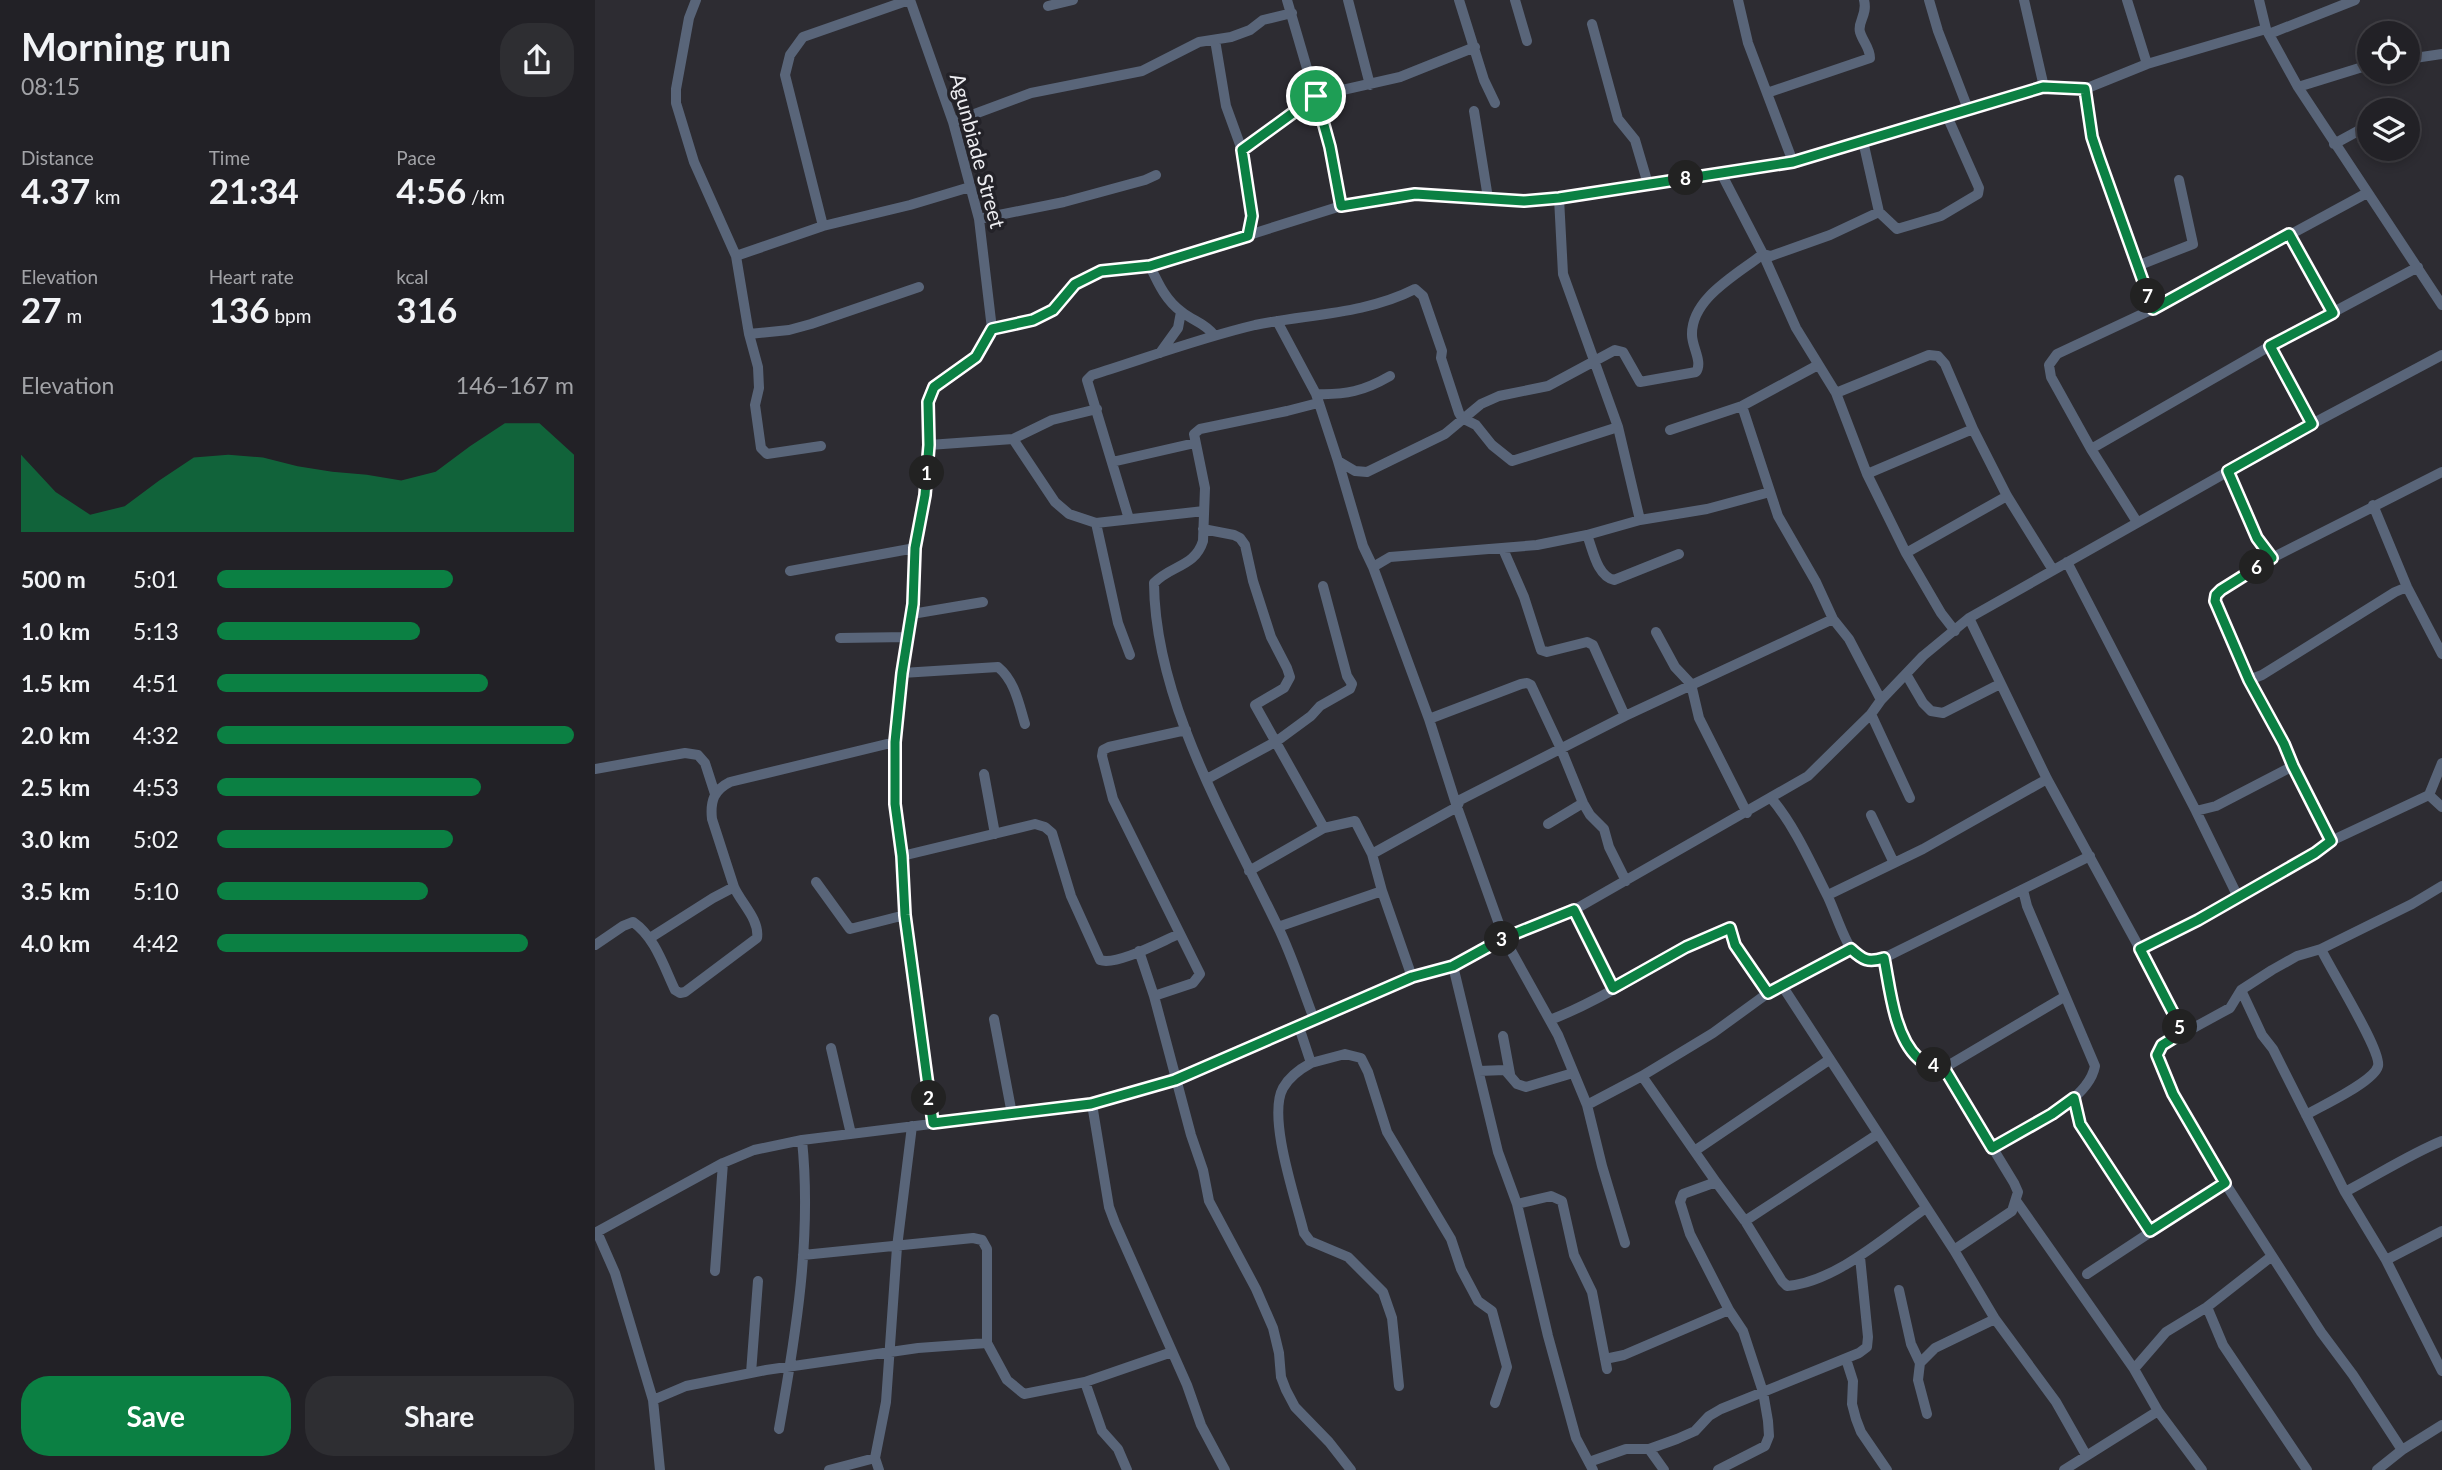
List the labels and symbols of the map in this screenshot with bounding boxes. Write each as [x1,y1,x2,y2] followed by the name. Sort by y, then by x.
[1286,66,1346,126] pin
[946,70,1011,231] street label: Agunbiade Street
[1669,160,1703,196] pin: 8
[2131,278,2165,314] pin: 7
[909,456,945,490] pin: 1
[2239,550,2275,584] pin: 6
[1485,922,1520,956] pin: 3
[2163,1010,2197,1044] pin: 5
[1917,1048,1951,1082] pin: 4
[911,1080,947,1116] pin: 2

